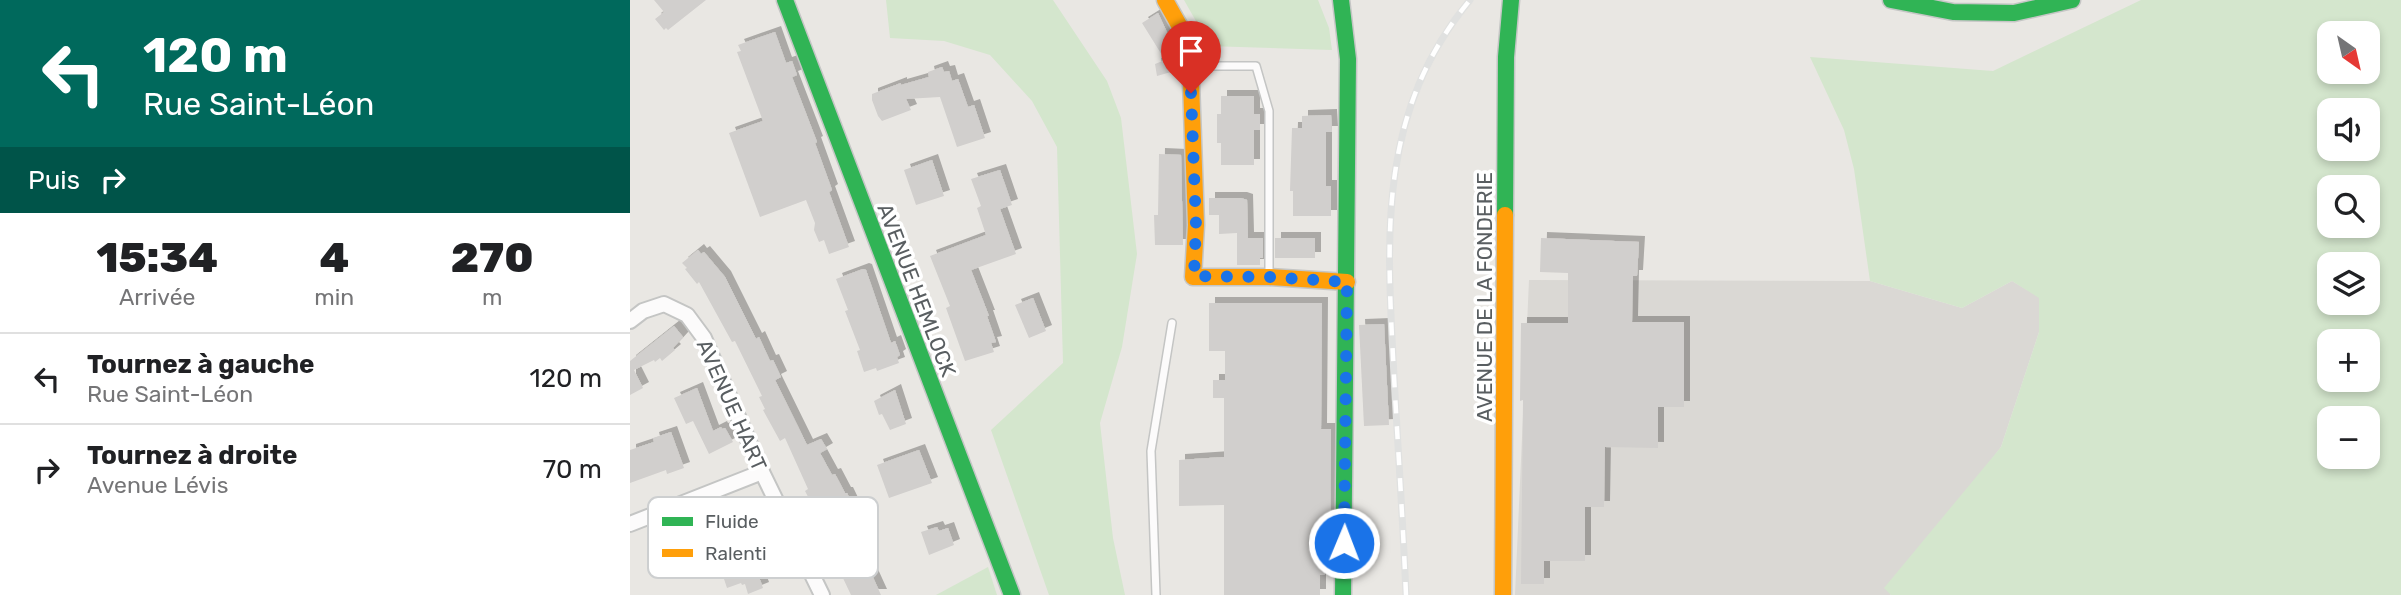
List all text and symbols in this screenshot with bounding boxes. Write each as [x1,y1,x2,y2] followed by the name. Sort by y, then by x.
[1161,21,1221,93] pin
[2317,21,2380,84] north arrow
[2317,21,2380,469] map controls
[143,26,288,84] text: 120 m
[28,28,119,119] icon: left
[1172,32,1210,70] icon: arrive
[143,85,374,123] text: Rue Saint-Léon
[2317,98,2380,161] button: sound
[94,161,132,199] icon: right
[28,165,80,196] text: Puis
[1472,172,1497,422] street label: AVENUE DE LA FONDERIE
[2317,175,2380,238] button: search
[872,200,962,381] street label: AVENUE HEMLOCK
[96,233,218,283] text: 15:34
[319,233,349,283] text: 4
[451,233,534,283] text: 270
[2317,252,2380,315] button: layers
[119,283,195,311] text: Arrivée
[314,283,354,311] text: min
[482,283,502,311] text: m
[2317,329,2380,392] button: +
[692,335,772,475] street label: AVENUE HART
[87,349,315,380] text: Tournez à gauche
[28,360,66,398] icon: left
[530,363,602,394] text: 120 m
[87,380,253,408] text: Rue Saint-Léon
[2317,406,2380,469] button: −
[87,440,297,471] text: Tournez à droite
[28,451,66,489] icon: right
[543,454,602,485] text: 70 m
[87,471,228,499] text: Avenue Lévis
[648,497,878,578] legend
[1307,506,1381,580] position arrow
[705,510,759,533] text: Fluide
[705,542,767,565] text: Ralenti

